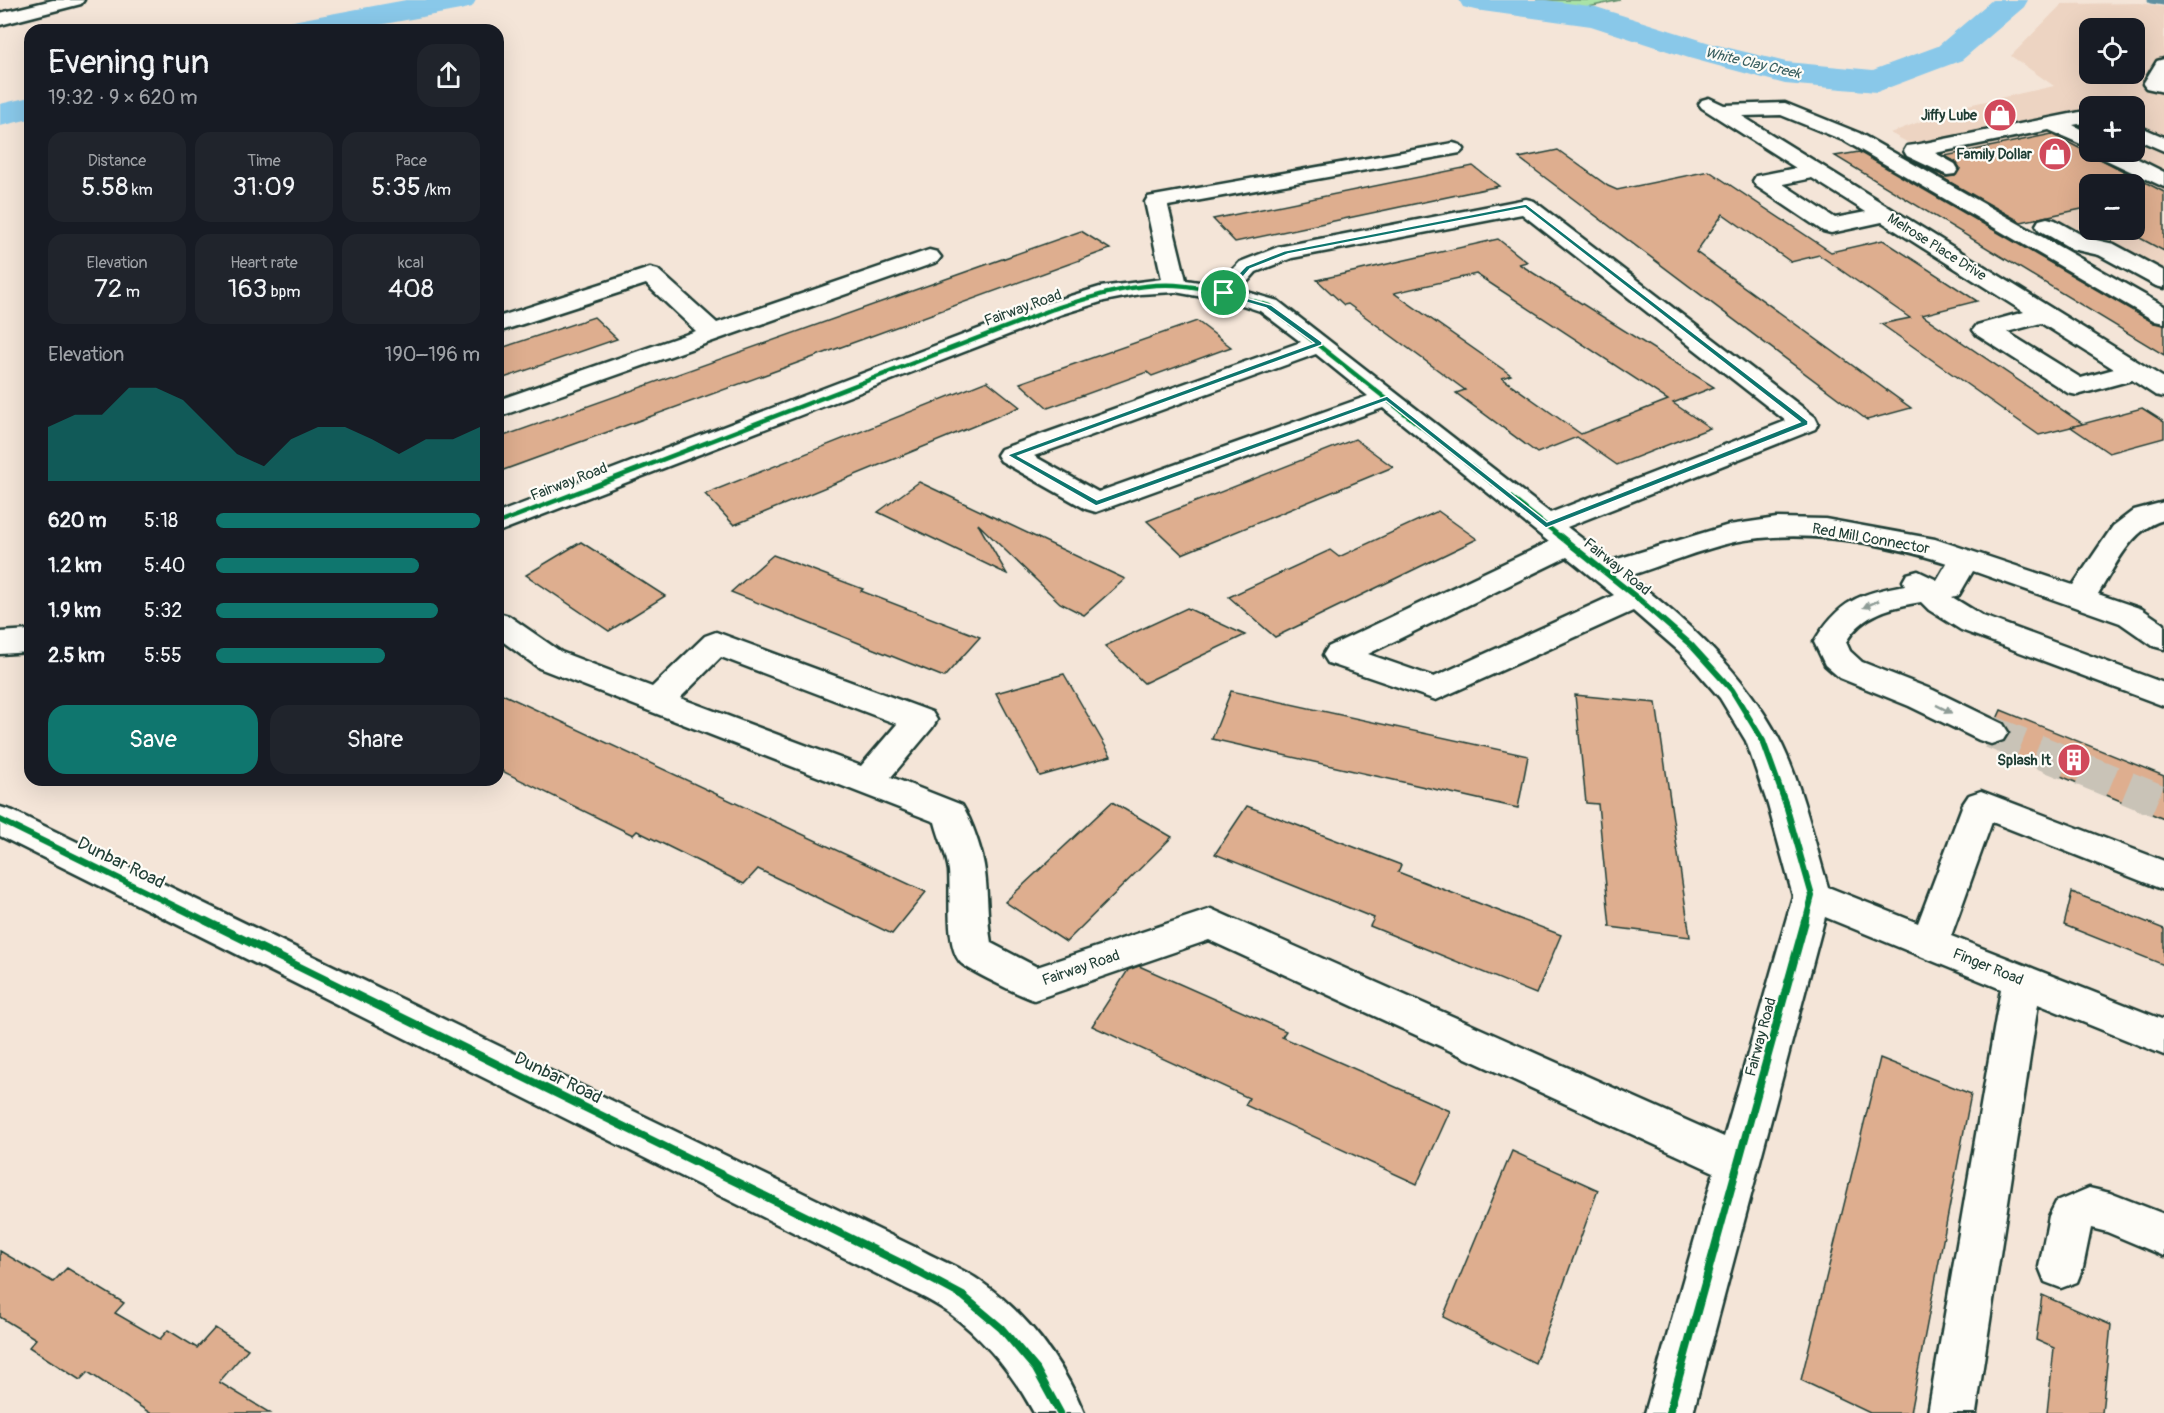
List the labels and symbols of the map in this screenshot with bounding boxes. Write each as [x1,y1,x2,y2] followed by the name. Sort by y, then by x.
[1704,44,1803,82] water label: White Clay Creek
[1982,97,2018,133] shop icon: Jiffy Lube
[1921,107,1978,124] place label: Jiffy Lube
[2037,136,2073,172] shop icon: Family Dollar
[1956,146,2033,163] place label: Family Dollar
[1884,210,1990,284] street label: Melrose Place Drive
[1198,267,1249,318] pin
[982,285,1064,331] street label: Fairway Road
[528,459,610,505] street label: Fairway Road
[1811,519,1932,559] street label: Red Mill Connector
[1580,534,1654,600] street label: Fairway Road
[1863,599,1880,608] one-way arrow
[1935,704,1952,714] one-way arrow
[2056,742,2092,778] building icon: Splash It
[1997,751,2052,770] place label: Splash It
[73,832,169,894] street label: Dunbar Road
[1950,944,2026,990] street label: Finger Road
[1040,946,1122,990] street label: Fairway Road
[1741,995,1781,1079] street label: Fairway Road
[510,1047,606,1109] street label: Dunbar Road

